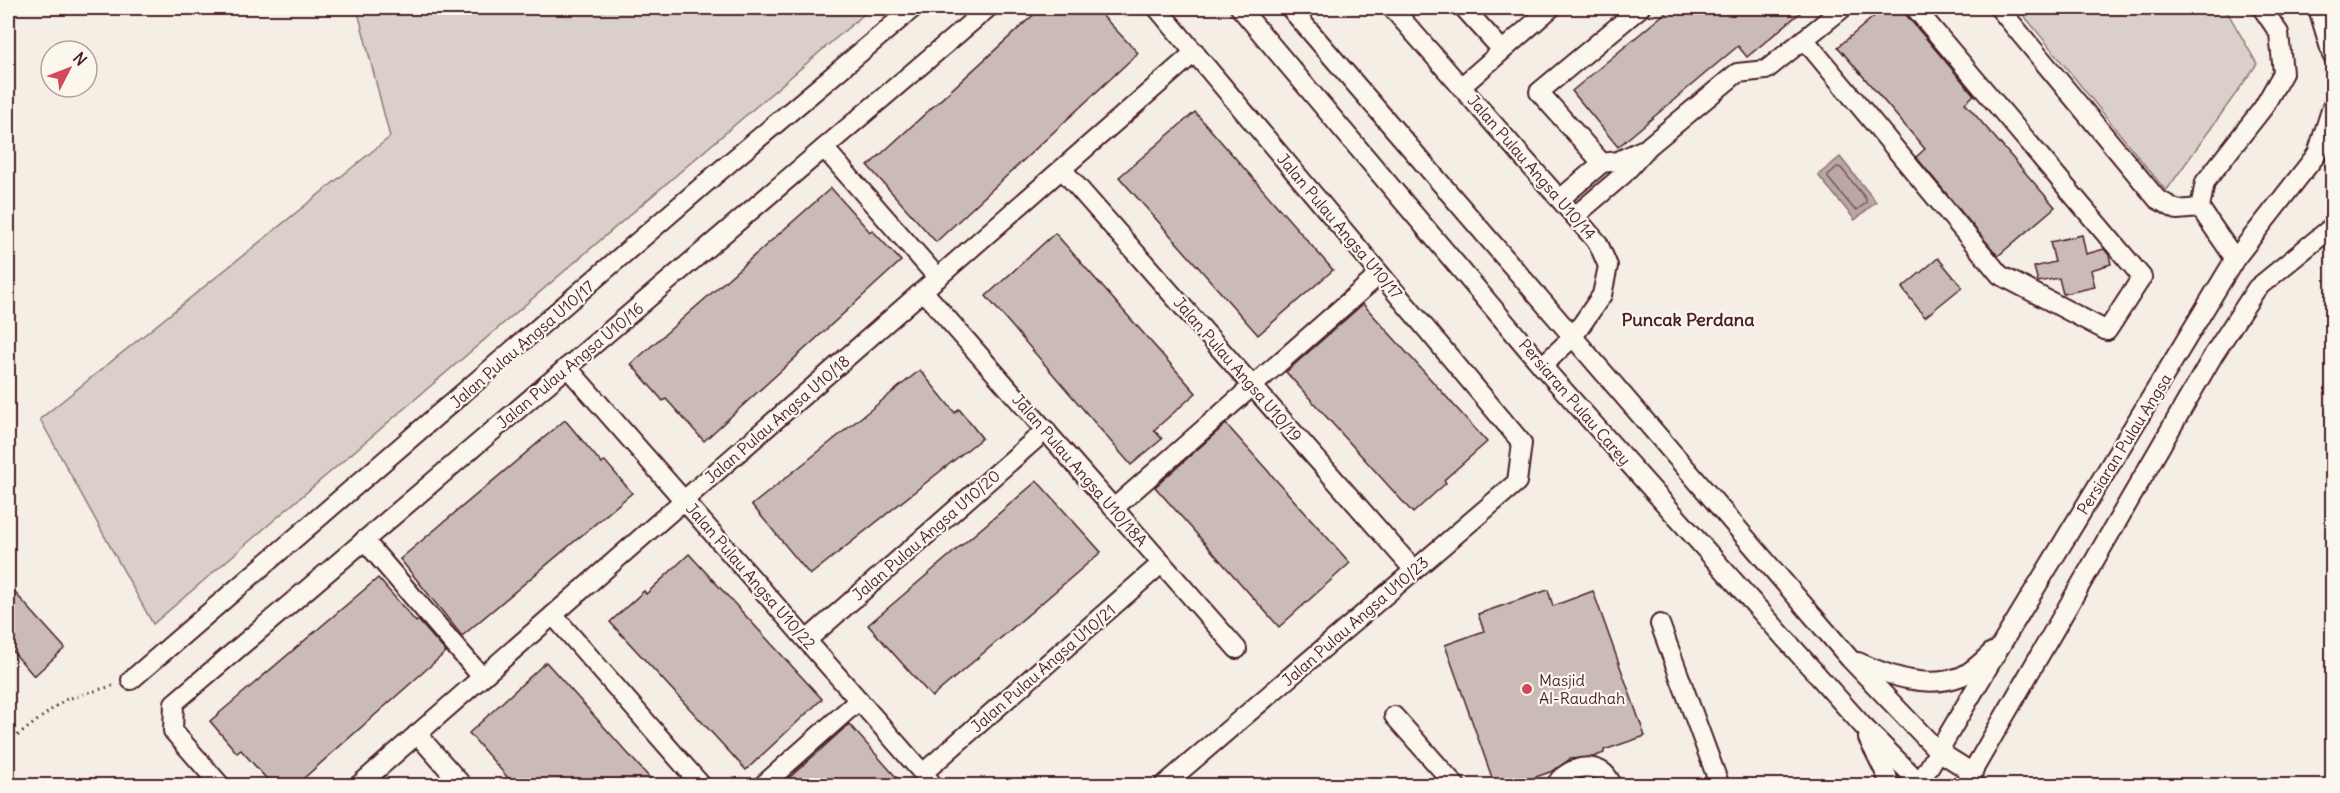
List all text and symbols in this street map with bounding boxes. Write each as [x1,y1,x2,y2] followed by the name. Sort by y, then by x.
[39,39,99,99] north arrow
[69,48,91,70] text: N
[1464,90,1600,244] street label: Jalan Pulau Angsa U10/14
[1273,149,1407,303] street label: Jalan Pulau Angsa U10/17
[446,276,598,412] street label: Jalan Pulau Angsa U10/17
[1170,292,1306,446] street label: Jalan Pulau Angsa U10/19
[493,298,647,432] street label: Jalan Pulau Angsa U10/16
[1621,308,1755,331] district label: Puncak Perdana
[1515,335,1635,469] street label: Persiaran Pulau Carey
[700,351,854,487] street label: Jalan Pulau Angsa U10/18
[2073,370,2175,518] street label: Persiaran Pulau Angsa
[1008,390,1152,550] street label: Jalan Pulau Angsa U10/18A
[848,465,1004,605] street label: Jalan Pulau Angsa U10/20
[682,499,820,653] street label: Jalan Pulau Angsa U10/22
[1278,552,1432,690] street label: Jalan Pulau Angsa U10/23
[967,600,1119,736] street label: Jalan Pulau Angsa U10/21
[1539,670,1625,708] place label: Masjid Al-Raudhah
[1520,682,1534,696] marker: Masjid Al-Raudhah

